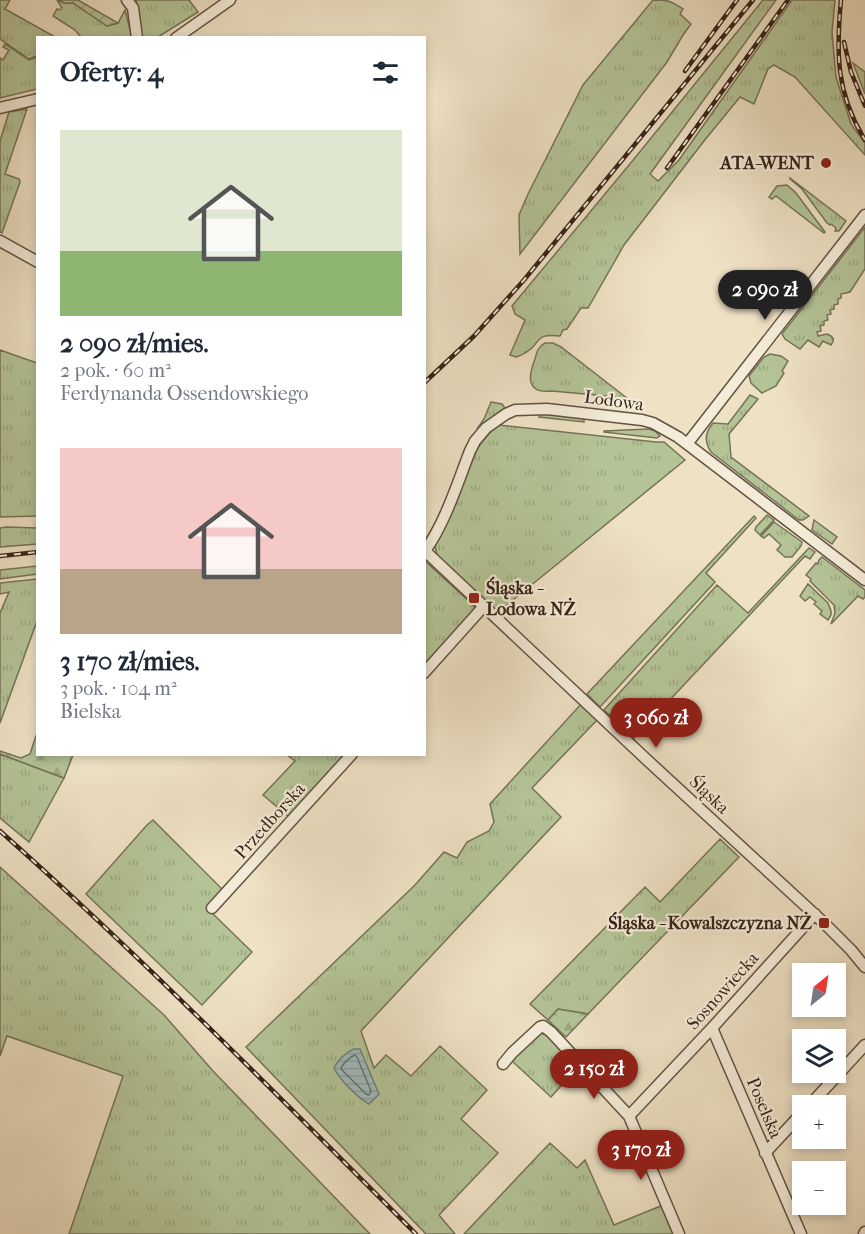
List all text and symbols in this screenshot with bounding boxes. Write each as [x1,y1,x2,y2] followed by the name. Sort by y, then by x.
[369,56,402,89] icon: filters
[60,57,163,88] text: Oferty: 4
[719,153,815,174] place label: ATA-WENT
[819,156,833,170] marker: ATA-WENT
[177,169,285,277] icon: home
[703,270,827,321] pin: 2 090 zł
[732,278,798,301] text: 2 090 zł
[60,328,208,359] text: 2 090 zł/mies.
[60,359,171,382] text: 2 pok. · 60 m²
[60,382,308,405] text: Ferdynanda Ossendowskiego
[583,386,646,416] street label: Lodowa
[177,487,285,595] icon: home
[486,576,577,620] place label: Śląska - Lodowa NŻ
[467,591,481,605] marker: Śląska - Lodowa NŻ
[60,646,200,677] text: 3 170 zł/mies.
[60,677,177,700] text: 3 pok. · 104 m²
[594,698,718,749] pin: 3 060 zł
[60,700,121,723] text: Bielska
[624,706,688,729] text: 3 060 zł
[685,771,734,819] street label: Śląska
[230,778,310,863] street label: Przedborska
[608,911,813,935] place label: Śląska - Kowalszczyzna NŻ
[817,916,831,930] marker: Śląska - Kowalszczyzna NŻ
[683,947,764,1034] street label: Sosnowiecka
[792,963,846,1017] north arrow
[792,963,846,1215] map controls
[792,1029,846,1083] button: layers
[532,1049,656,1100] pin: 2 150 zł
[564,1057,624,1080] text: 2 150 zł
[742,1074,786,1142] street label: Poselska
[792,1095,846,1149] button: +
[579,1130,703,1181] pin: 3 170 zł
[612,1138,670,1161] text: 3 170 zł
[792,1161,846,1215] button: −

